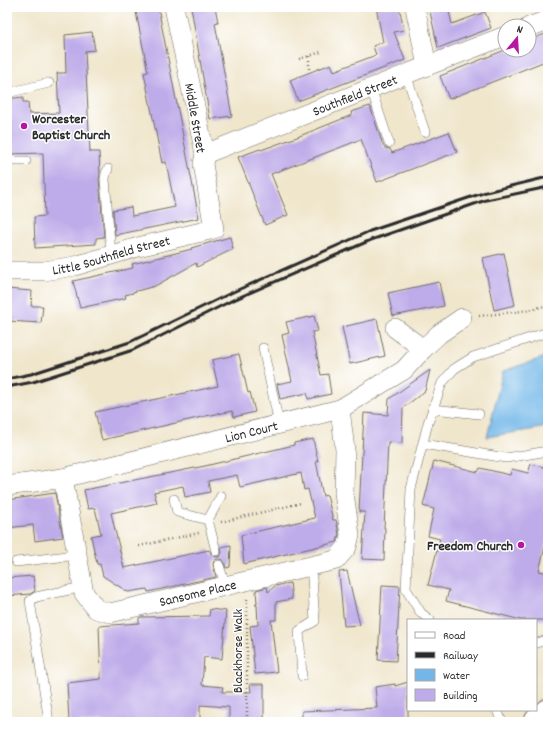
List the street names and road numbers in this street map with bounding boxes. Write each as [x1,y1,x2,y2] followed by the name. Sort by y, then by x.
[310,71,401,122] street label: Southfield Street
[178,82,210,155] street label: Middle Street
[51,232,172,282] street label: Little Southfield Street
[223,417,280,449] street label: Lion Court
[158,576,239,613] street label: Sansome Place
[229,608,249,693] street label: Blackhorse Walk

